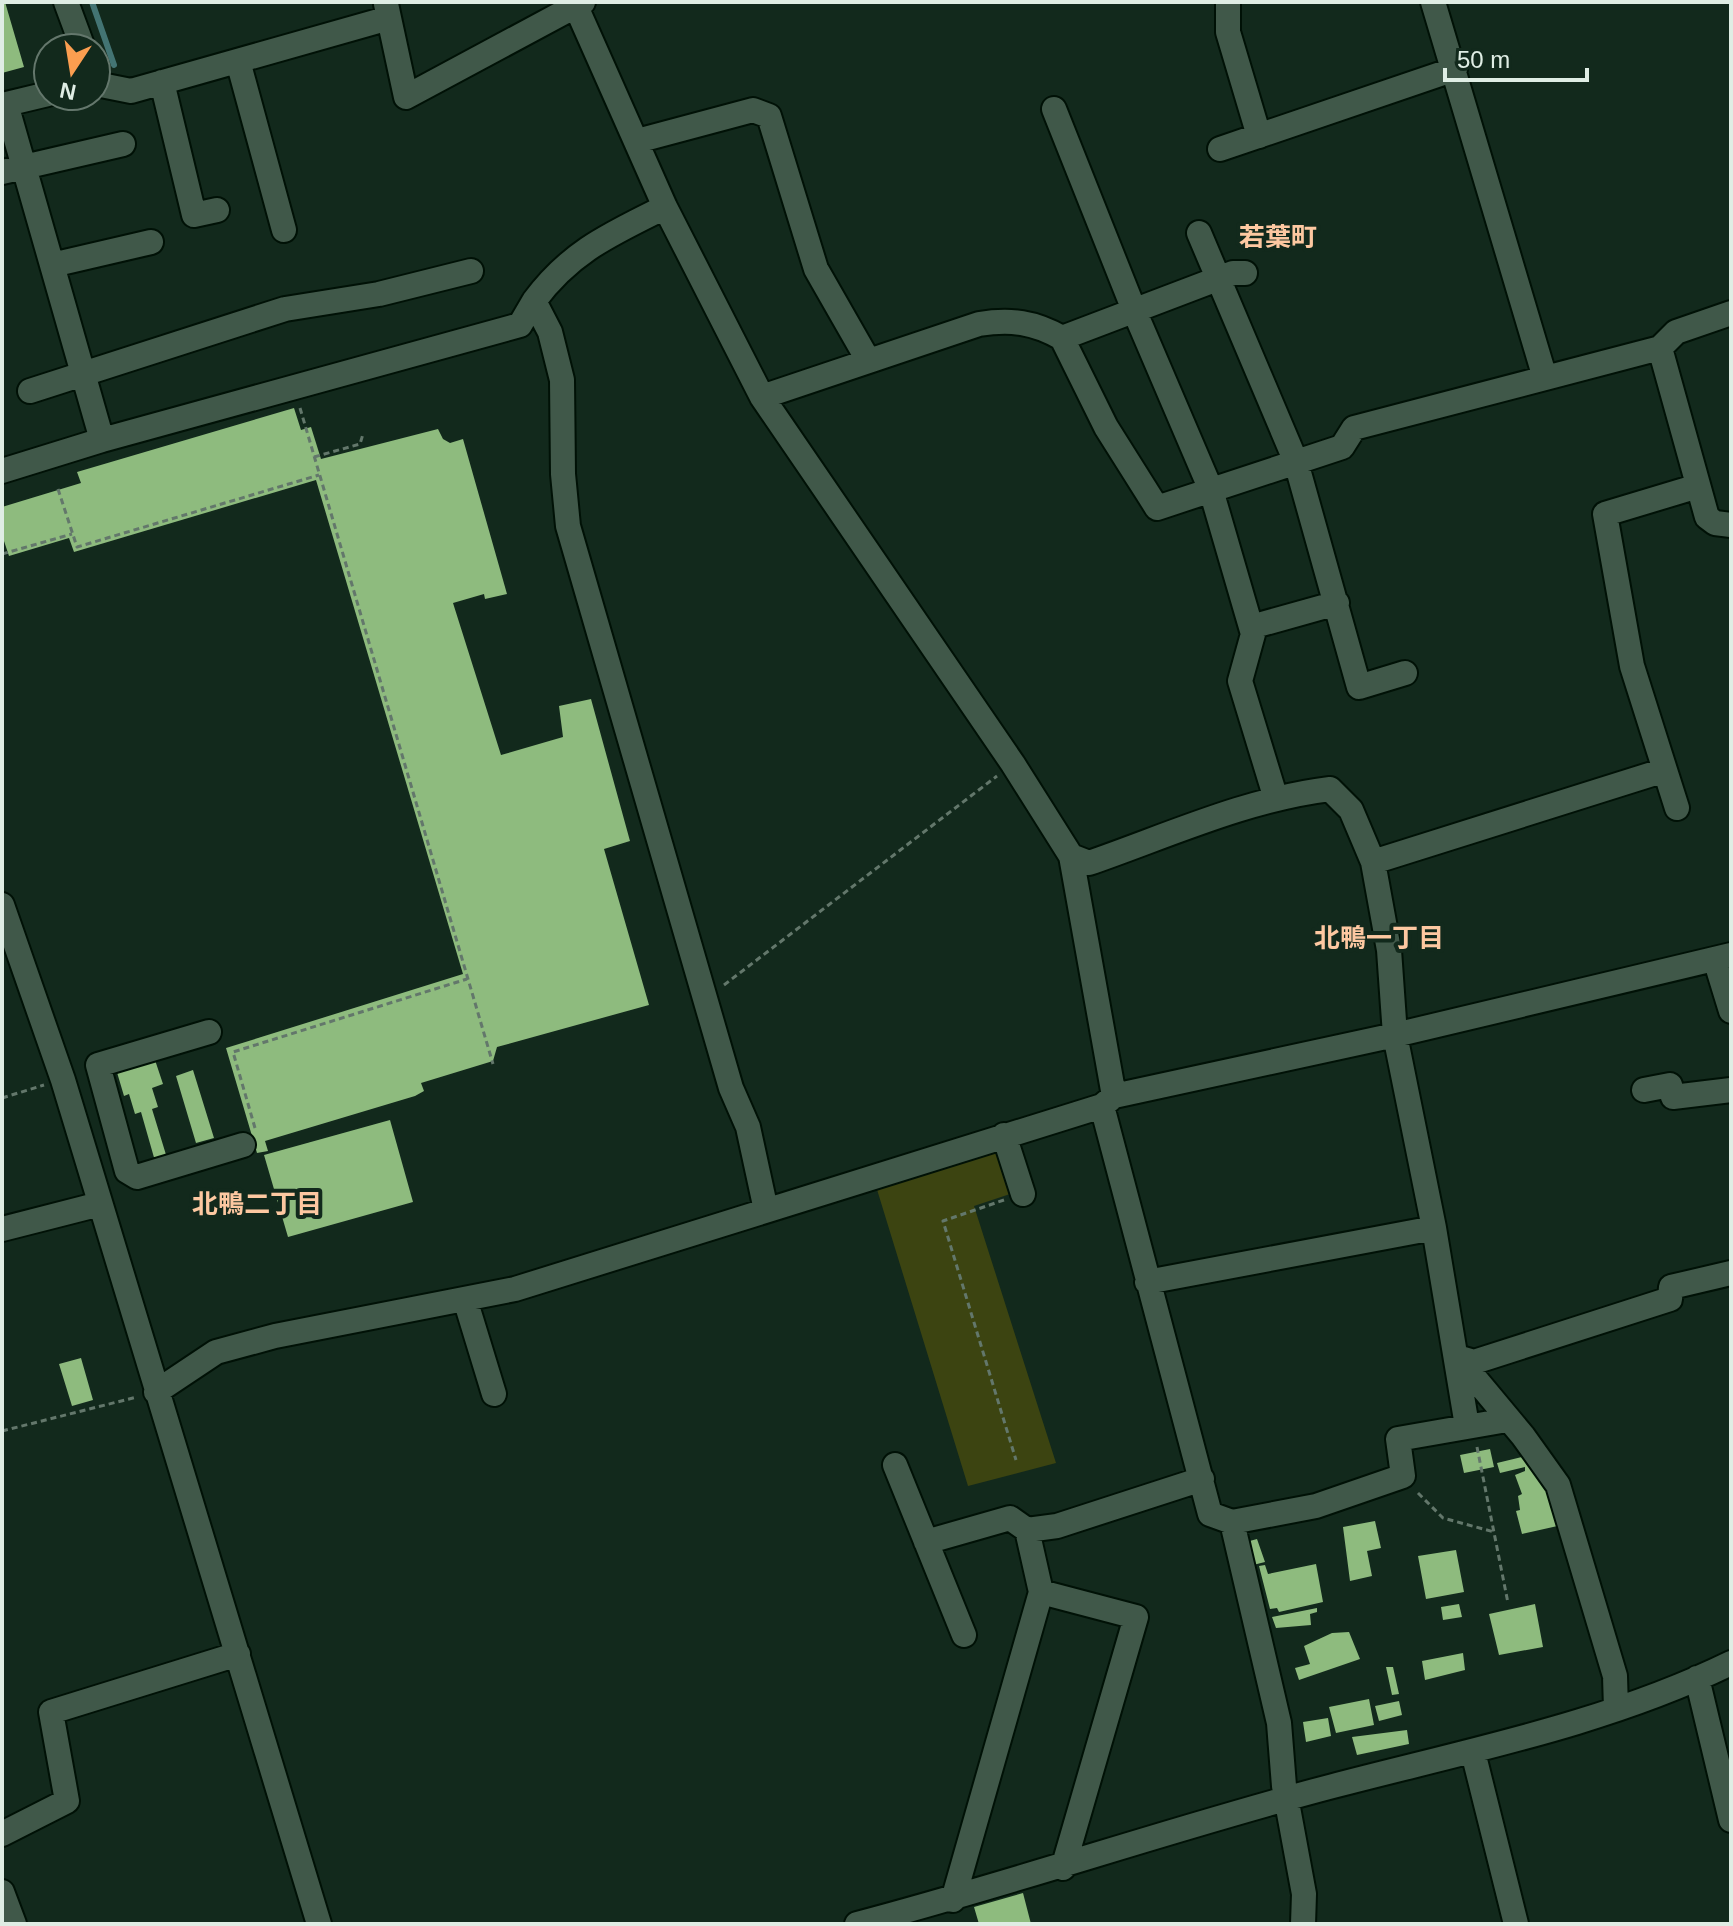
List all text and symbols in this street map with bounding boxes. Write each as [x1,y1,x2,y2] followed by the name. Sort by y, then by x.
[32,32,112,112] north arrow
[1445,32,1587,82] scale bar
[1457,46,1510,73] text: 50 m
[58,77,78,105] text: N
[1239,222,1317,252] district label: 若葉町
[1314,923,1444,953] district label: 北鴨一丁目
[192,1189,322,1219] district label: 北鴨二丁目

